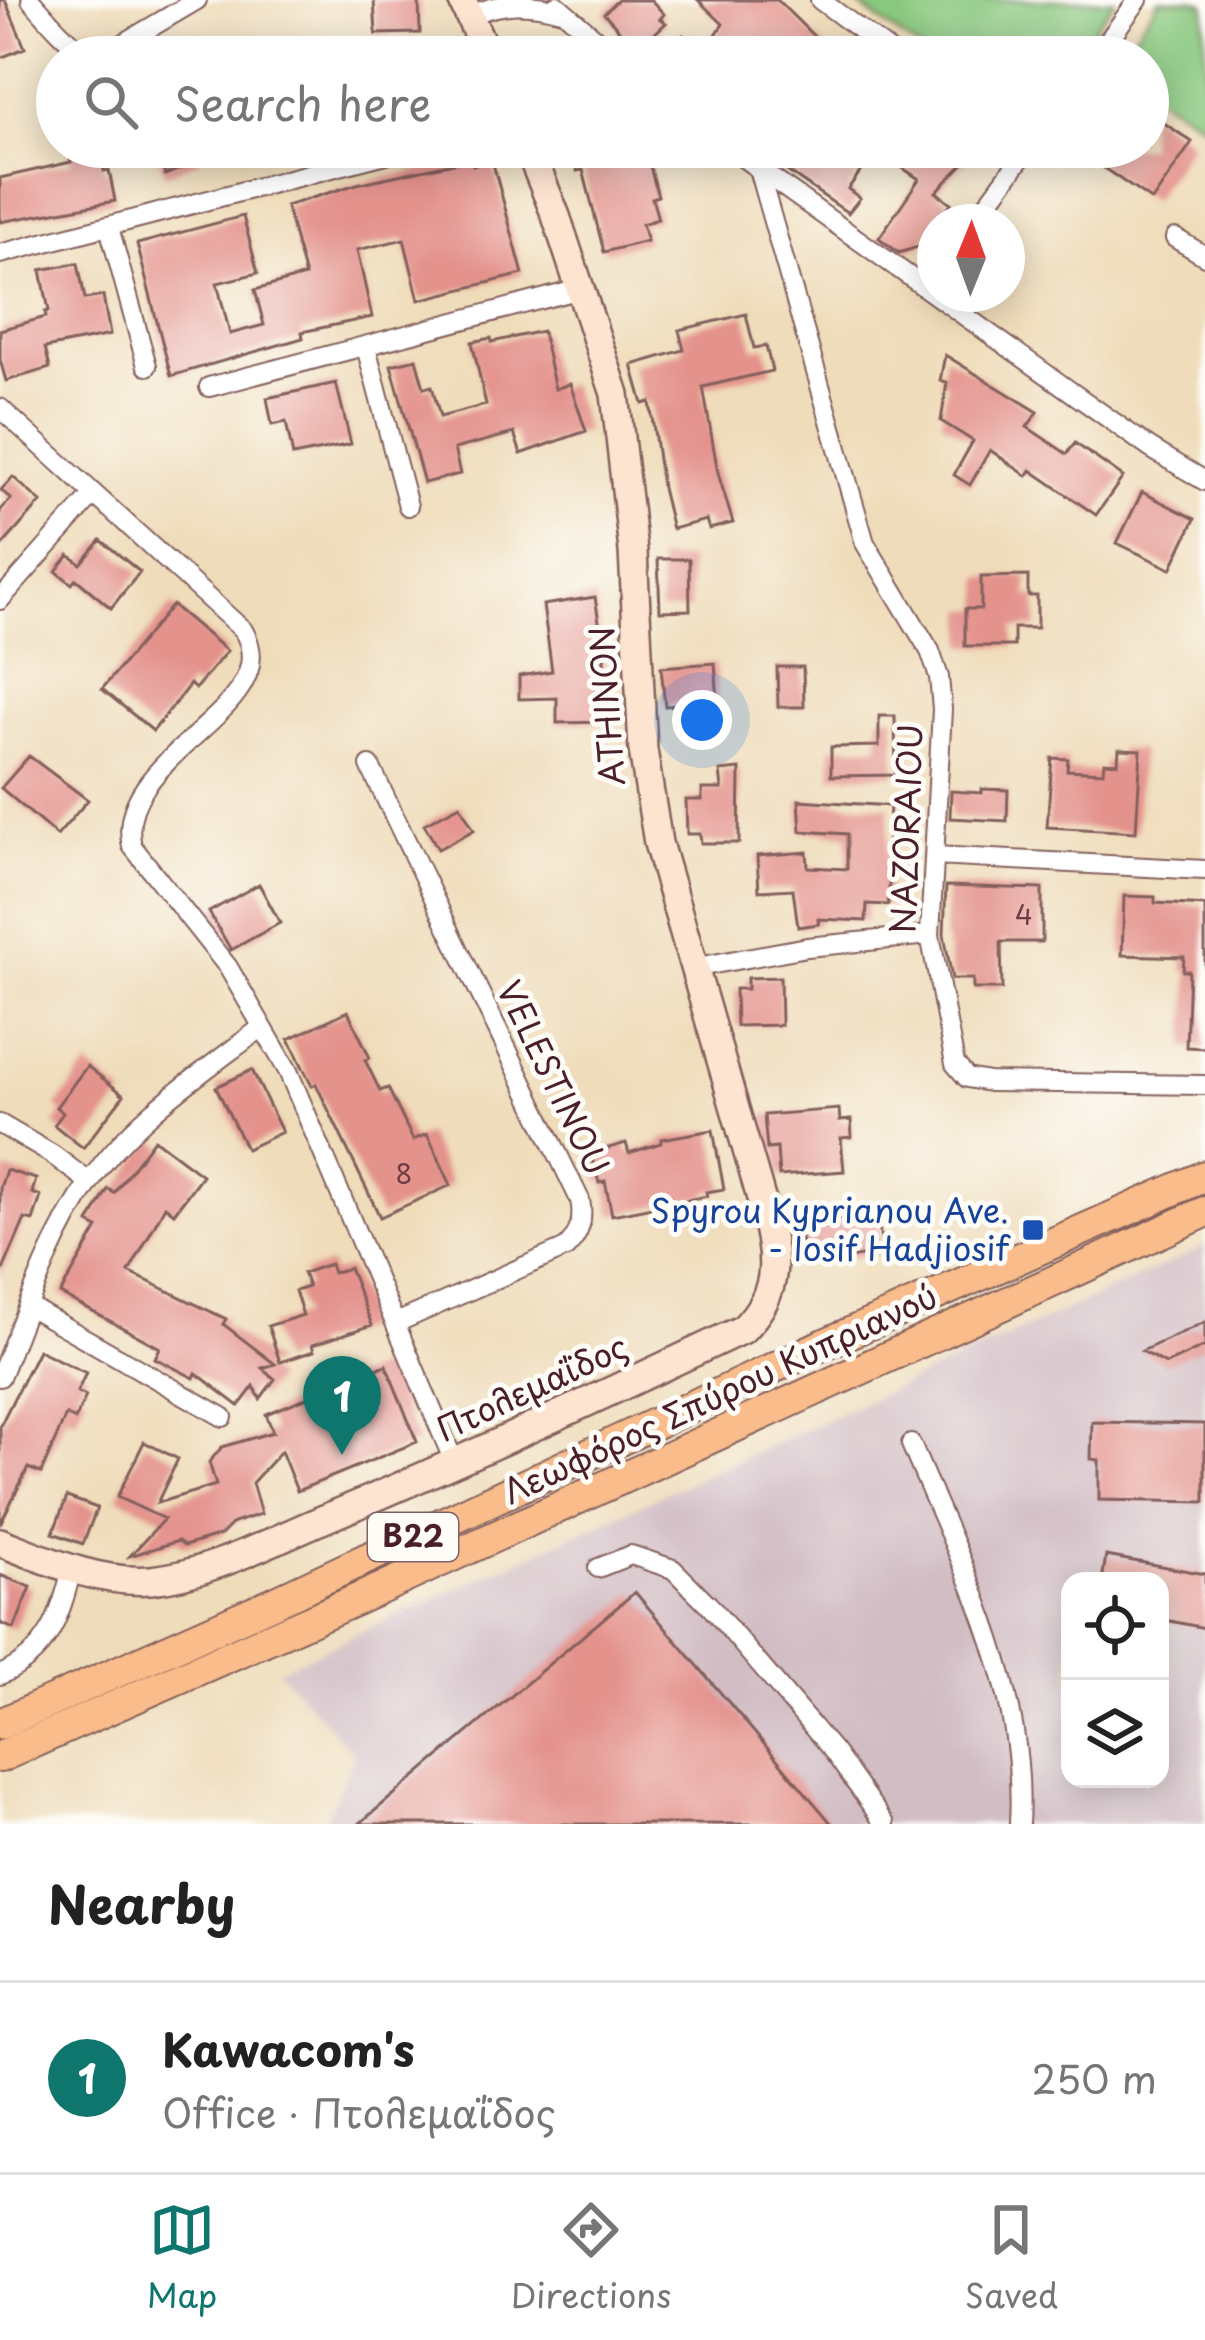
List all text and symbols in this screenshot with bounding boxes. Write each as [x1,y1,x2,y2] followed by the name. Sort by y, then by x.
[36,36,1169,168] search box
[174,68,431,136] text: Search here
[78,69,144,135] icon: search
[917,204,1025,312] north arrow
[575,625,636,787] street label: ATHINON
[672,690,732,750] your location
[876,723,934,935] street label: NAZORAIOU
[1015,893,1033,934] house number: 4
[486,971,623,1183] street label: VELESTINOU
[396,1152,412,1193] house number: 8
[651,1184,1011,1272] place label: Spyrou Kyprianou Ave. - Iosif Hadjiosif
[1020,1217,1046,1243] marker: Spyrou Kyprianou Ave. - Iosif Hadjiosif
[494,1269,944,1515] street label: Λεωφόρος Σπύρου Κυπριανού
[427,1320,635,1452] street label: Πτολεμαΐδος
[303,1356,381,1455] pin: 1
[368,1513,458,1561] road number: B22
[1061,1572,1169,1788] map controls
[1061,1572,1169,1680] button: locate
[1061,1680,1169,1788] button: layers
[48,1864,235,1941] text: Nearby
[162,2014,415,2082] text: Kawacom's
[78,2048,96,2107] text: 1
[1032,2048,1157,2107] text: 250 m
[162,2082,556,2141] text: Office · Πτολεμαΐδος
[147,2197,217,2319] tab: Map
[511,2197,671,2319] tab: Directions
[965,2197,1058,2319] tab: Saved

